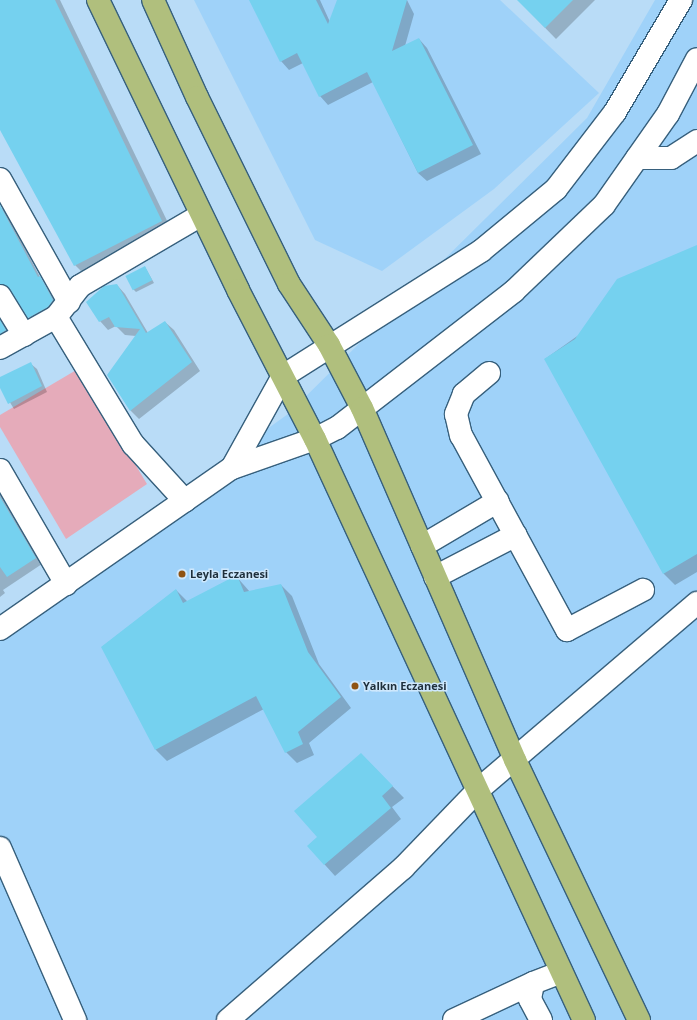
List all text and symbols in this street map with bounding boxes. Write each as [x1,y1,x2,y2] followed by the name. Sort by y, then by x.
[190,567,268,581] place label: Leyla Eczanesi
[177,569,187,579] marker: Leyla Eczanesi
[363,679,447,693] place label: Yalkın Eczanesi
[350,681,360,691] marker: Yalkın Eczanesi

